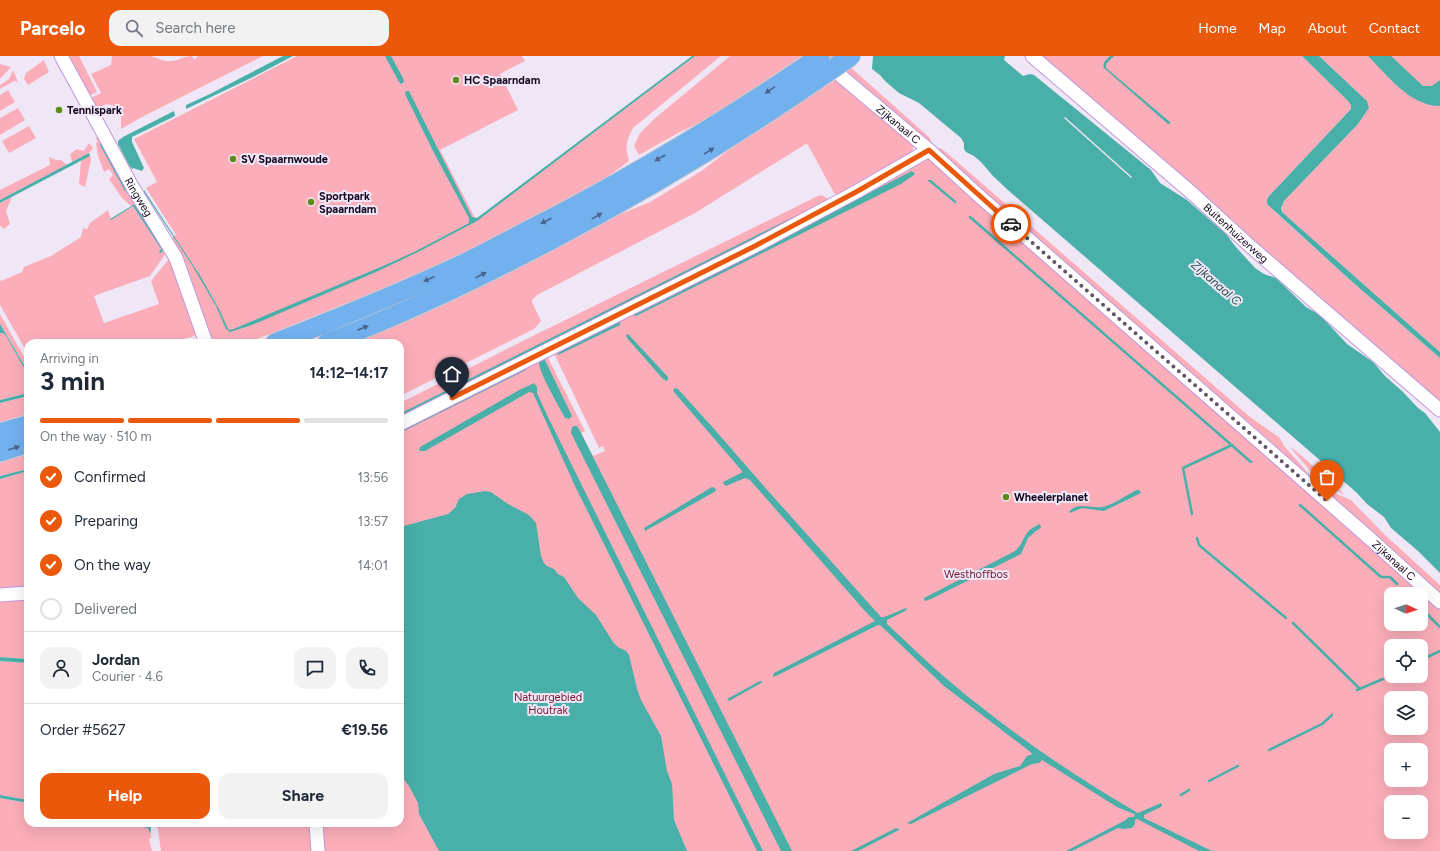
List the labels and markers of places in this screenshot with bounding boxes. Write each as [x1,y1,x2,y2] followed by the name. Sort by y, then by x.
[464,74,541,87] place label: HC Spaarndam
[451,75,461,85] marker: HC Spaarndam
[67,104,122,117] place label: Tennispark
[54,105,64,115] marker: Tennispark
[241,153,328,166] place label: SV Spaarnwoude
[228,154,238,164] marker: SV Spaarnwoude
[319,190,377,216] place label: Sportpark Spaarndam
[306,197,316,207] marker: Sportpark Spaarndam
[435,357,469,398] pin
[1310,460,1344,501] pin
[1014,491,1089,504] place label: Wheelerplanet
[1001,492,1011,502] marker: Wheelerplanet

